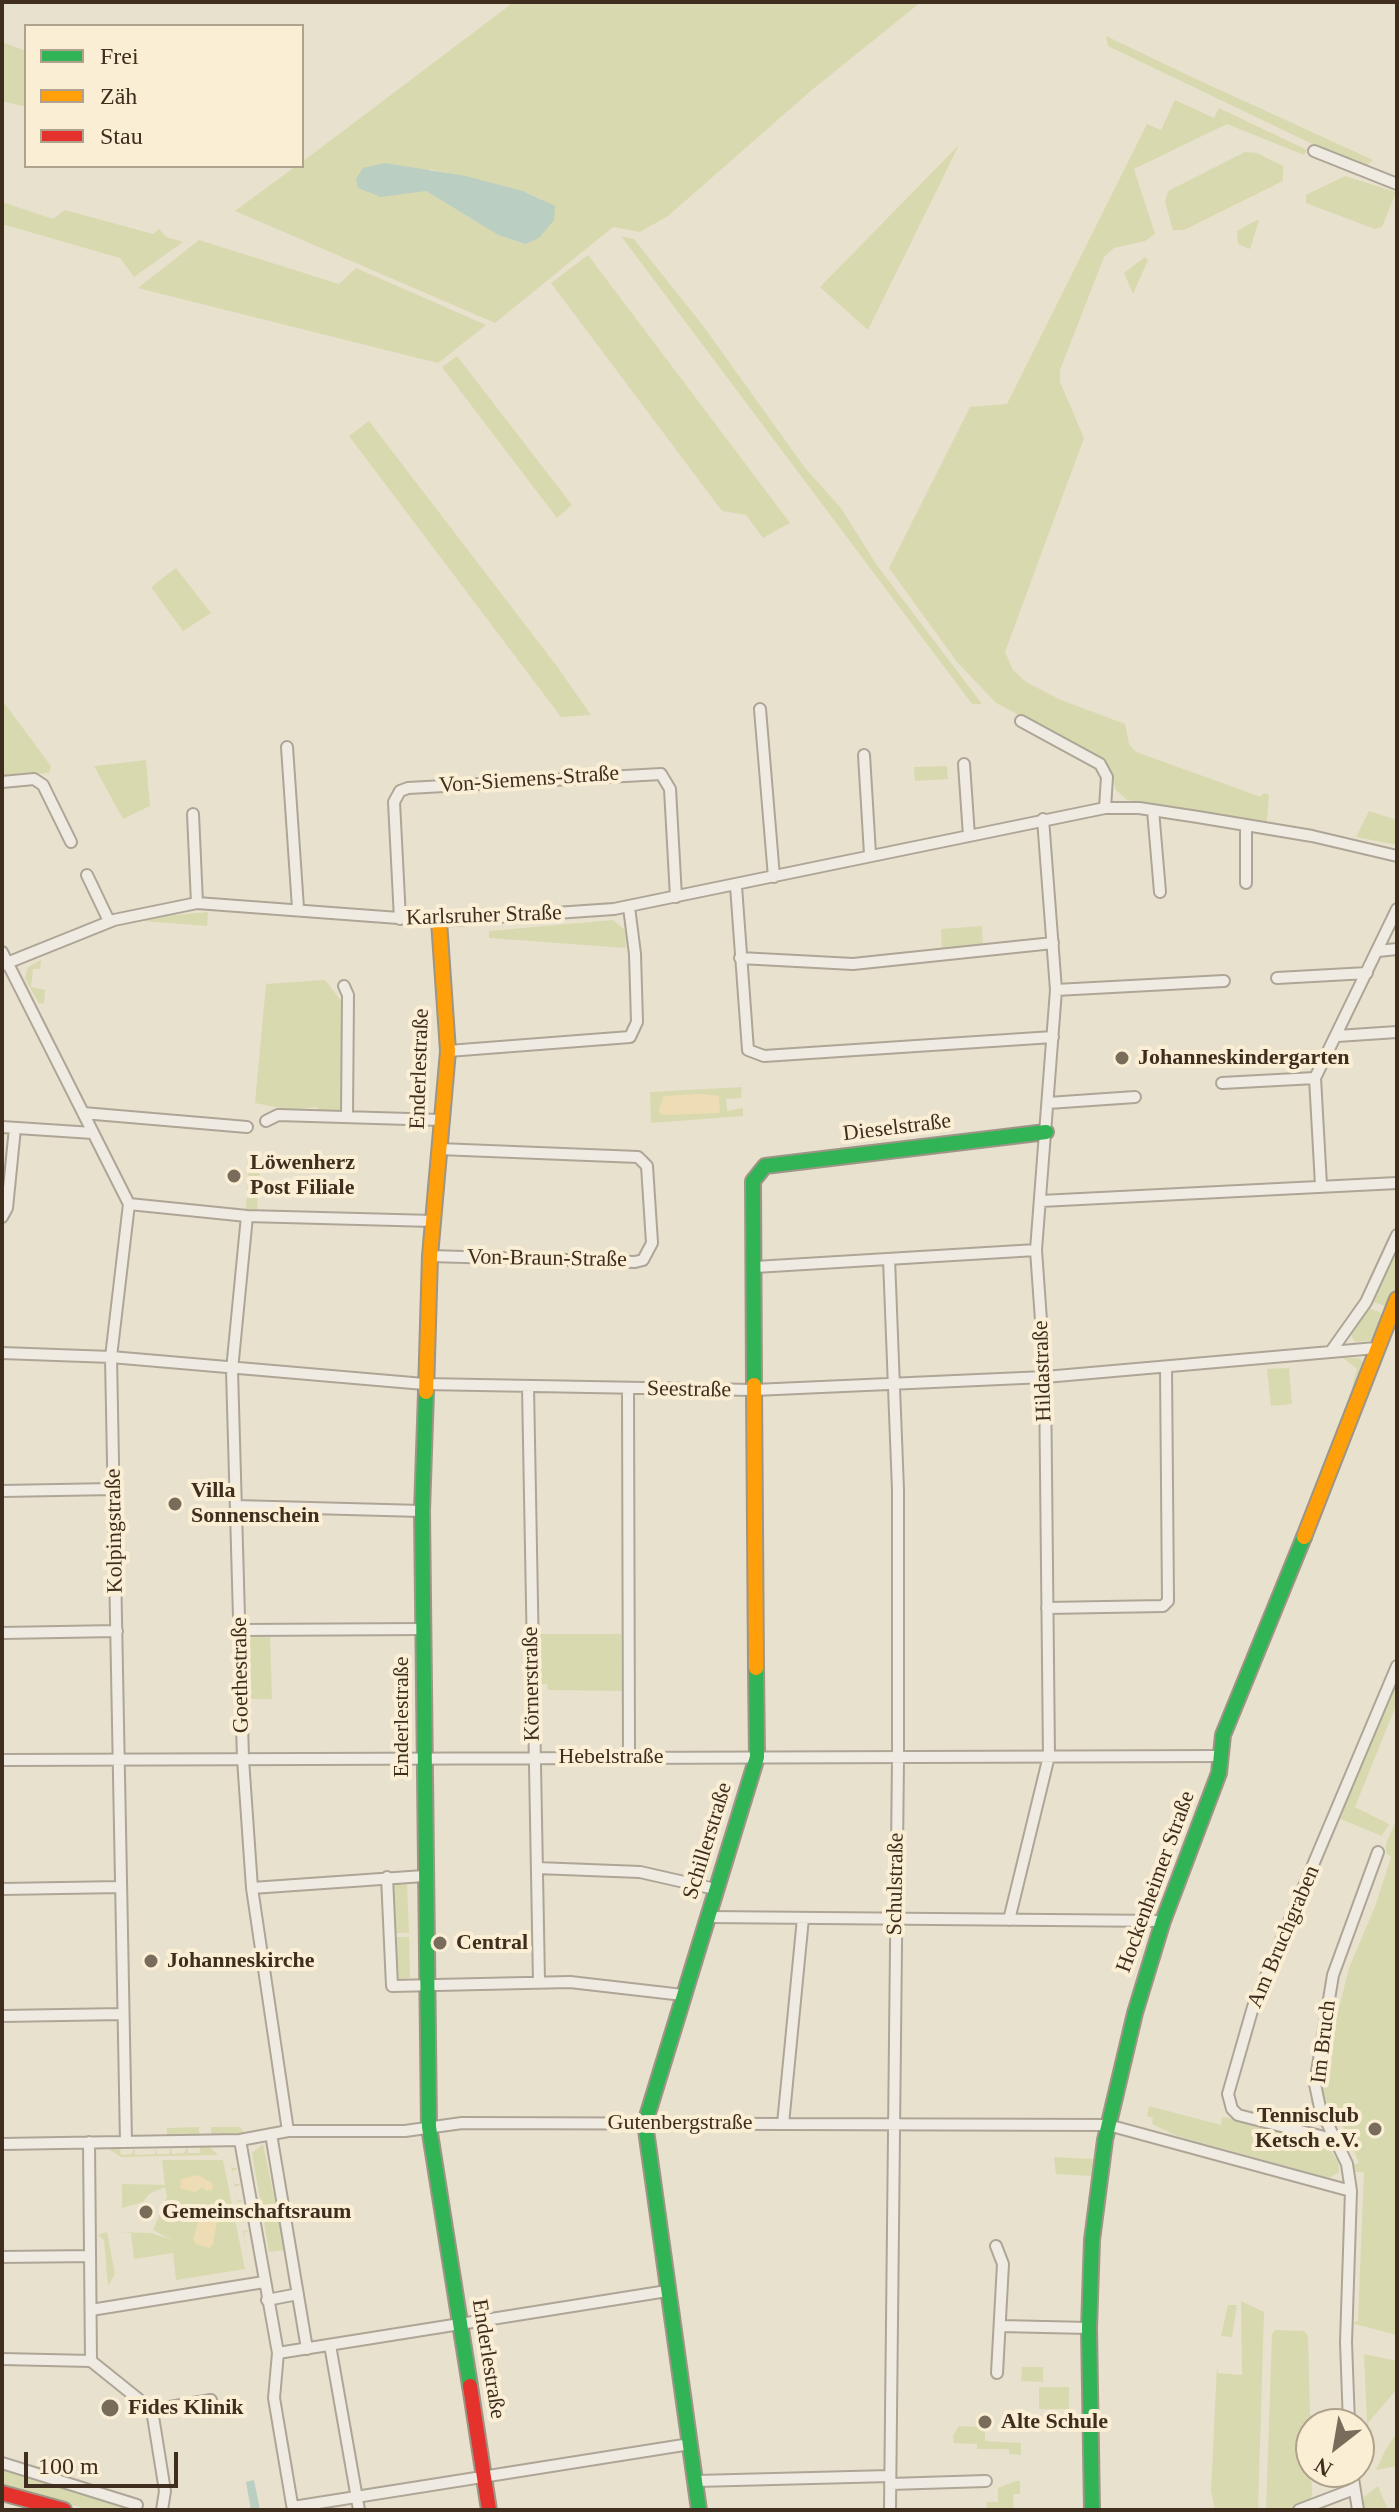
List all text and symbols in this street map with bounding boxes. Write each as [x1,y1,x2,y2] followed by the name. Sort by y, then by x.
[24,24,304,168] legend
[100,43,139,69] text: Frei
[100,83,137,109] text: Zäh
[100,123,143,149] text: Stau
[438,761,620,799] street label: Von-Siemens-Straße
[406,900,562,932] street label: Karlsruher Straße
[405,1008,435,1130] street label: Enderlestraße
[1138,1045,1349,1071] place label: Johanneskindergarten
[1113,1049,1131,1067] marker: Johanneskindergarten
[841,1108,953,1148] street label: Dieselstraße
[250,1150,355,1202] place label: Löwenherz Post Filiale
[225,1167,243,1185] marker: Löwenherz Post Filiale
[467,1244,627,1274] street label: Von-Braun-Straße
[1028,1320,1058,1422] street label: Hildastraße
[647,1376,731,1404] street label: Seestraße
[101,1468,129,1594] street label: Kolpingstraße
[191,1478,319,1530] place label: Villa Sonnenschein
[166,1495,184,1513] marker: Villa Sonnenschein
[227,1617,255,1733] street label: Goethestraße
[518,1626,546,1742] street label: Körnerstraße
[389,1657,415,1777] street label: Enderlestraße
[558,1744,664,1770] street label: Hebelstraße
[678,1779,738,1903] street label: Schillerstraße
[1111,1788,1201,1976] street label: Hockenheimer Straße
[882,1832,910,1936] street label: Schulstraße
[1242,1862,1326,2012] street label: Am Bruchgraben
[456,1930,528,1956] place label: Central
[431,1934,449,1952] marker: Central
[167,1948,315,1974] place label: Johanneskirche
[142,1952,160,1970] marker: Johanneskirche
[1306,1999,1342,2085] street label: Im Bruch
[1255,2103,1359,2154] place label: Tennisclub Ketsch e.V.
[608,2110,752,2136] street label: Gutenbergstraße
[1366,2120,1384,2138] marker: Tennisclub Ketsch e.V.
[162,2199,351,2225] place label: Gemeinschaftsraum
[137,2203,155,2221] marker: Gemeinschaftsraum
[466,2297,510,2421] street label: Enderlestraße
[128,2395,244,2421] place label: Fides Klinik
[99,2397,121,2419] marker: Fides Klinik
[1295,2408,1375,2488] north arrow
[1001,2409,1108,2435] place label: Alte Schule
[976,2413,994,2431] marker: Alte Schule
[28,2436,182,2486] scale bar
[1310,2452,1337,2482] text: N
[38,2453,99,2479] text: 100 m

